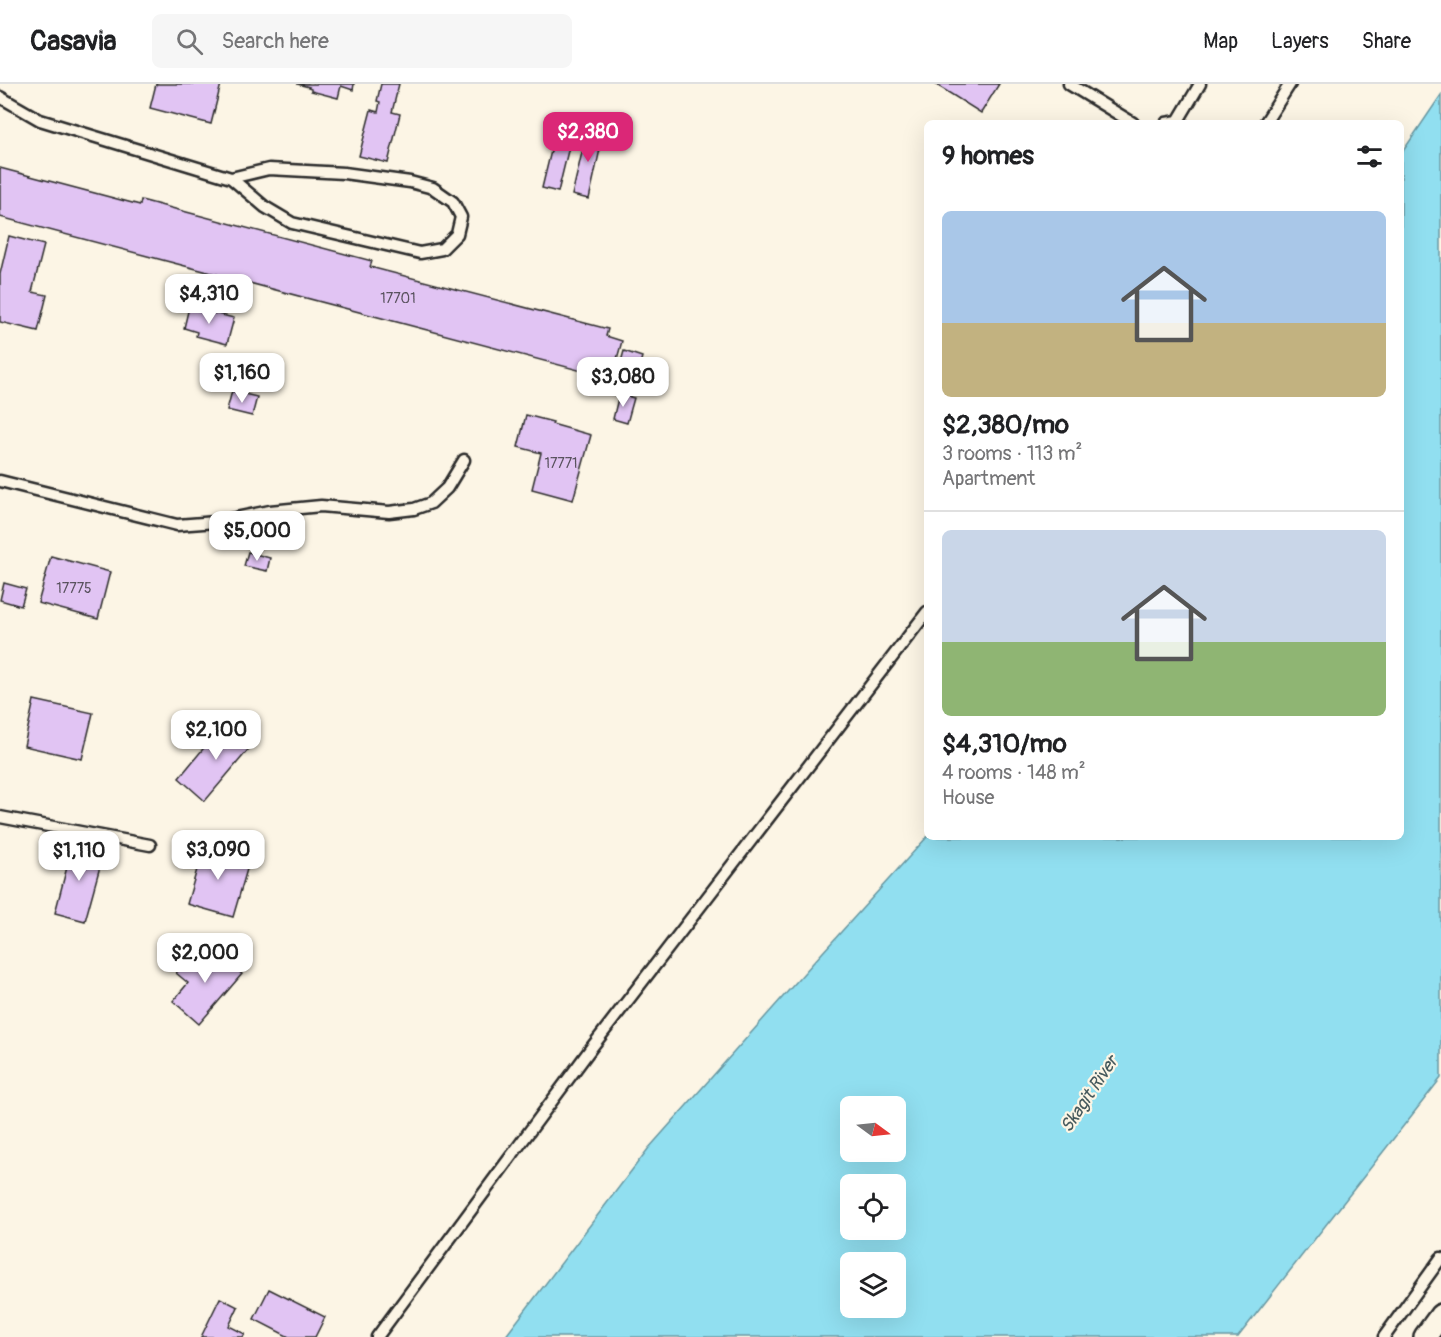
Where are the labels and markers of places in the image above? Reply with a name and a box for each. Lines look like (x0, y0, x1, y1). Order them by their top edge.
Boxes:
pin: $2,380 (539, 112, 637, 163)
pin: $4,310 (160, 274, 258, 325)
pin: $1,160 (193, 353, 291, 404)
pin: $3,080 (574, 357, 672, 408)
pin: $5,000 (208, 511, 306, 562)
pin: $2,100 (167, 710, 265, 761)
pin: $3,090 (169, 830, 267, 881)
pin: $1,110 (30, 831, 128, 882)
pin: $2,000 (156, 933, 254, 984)

